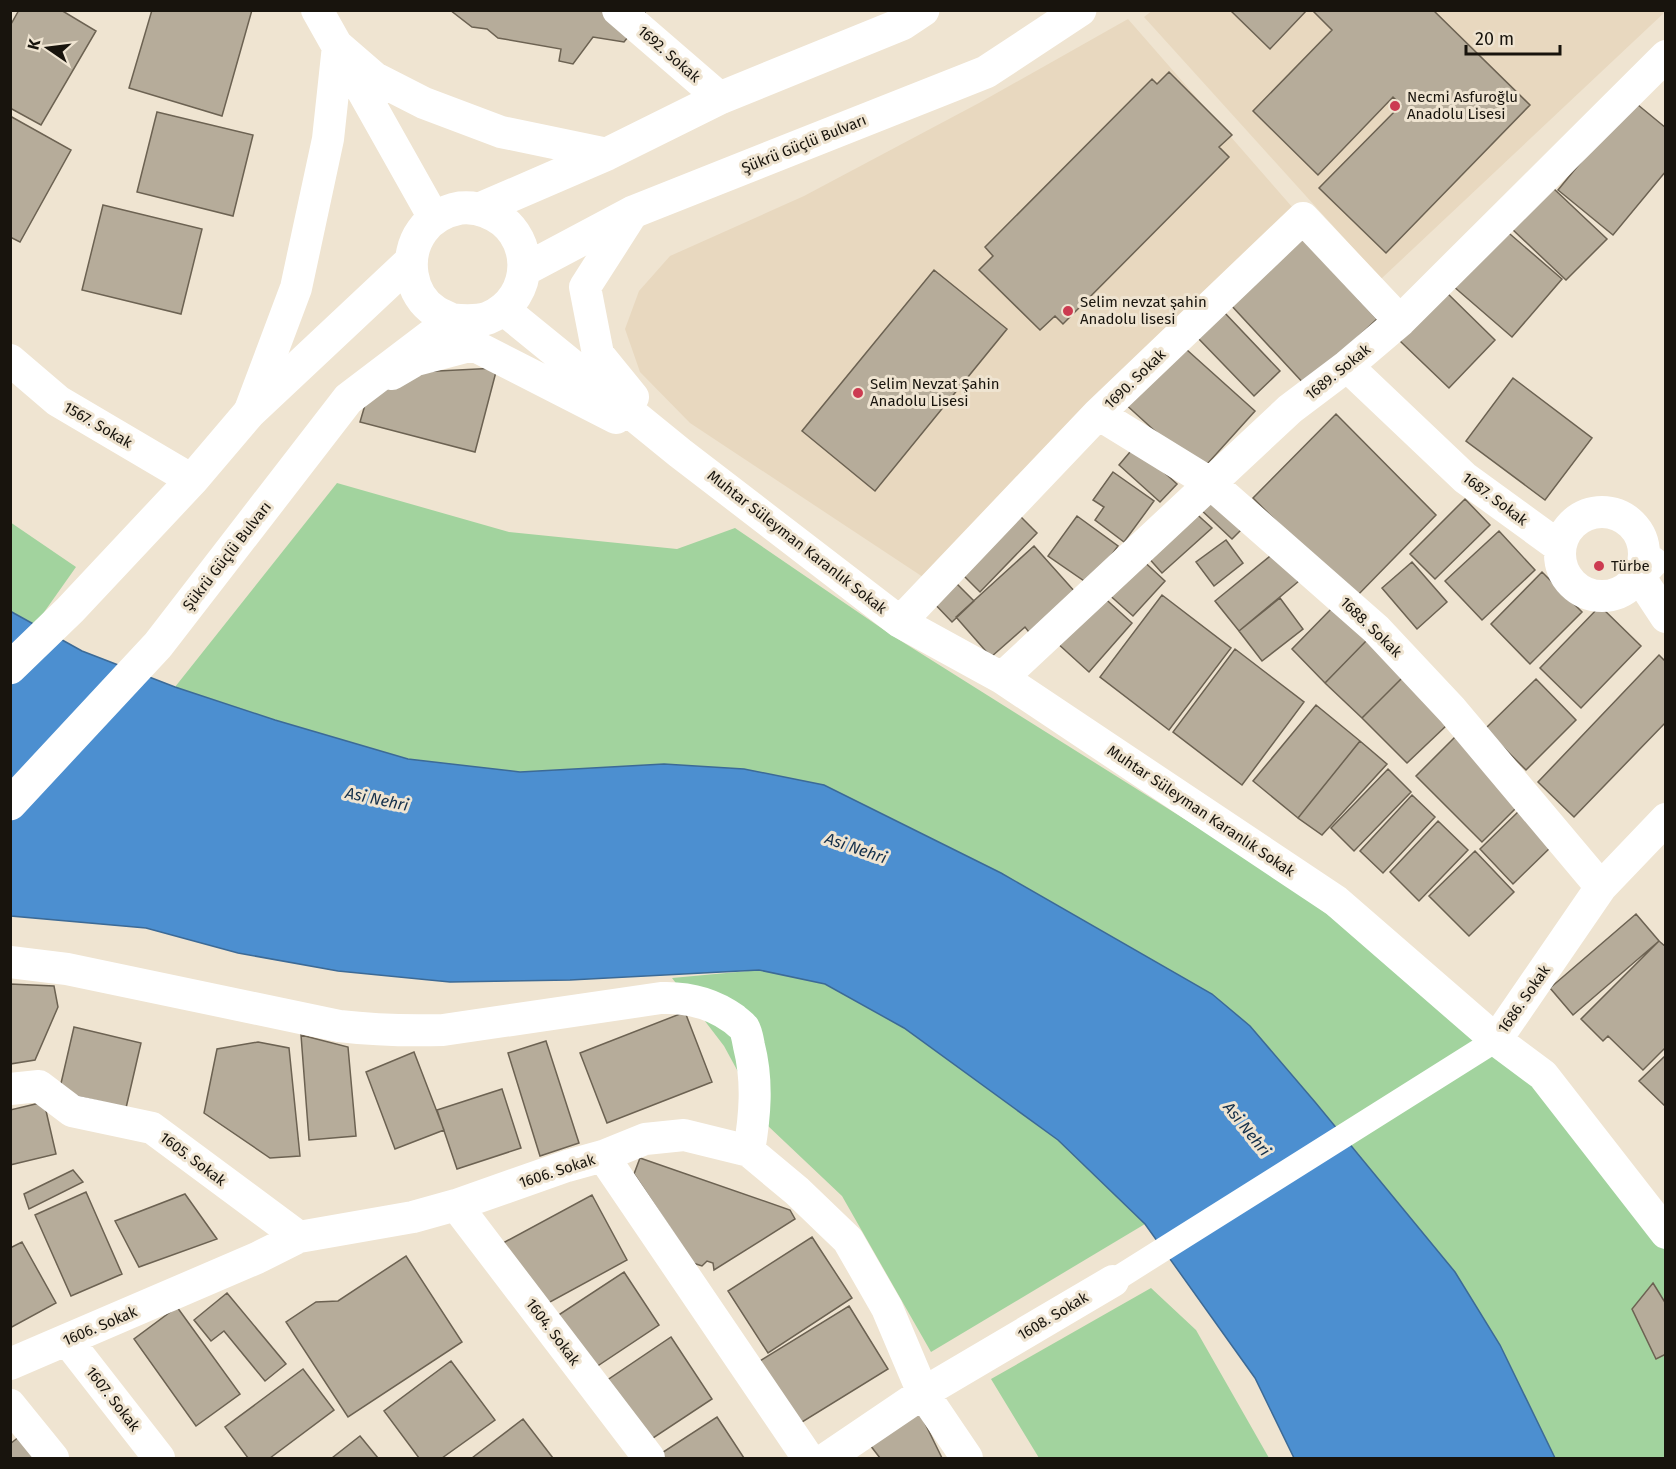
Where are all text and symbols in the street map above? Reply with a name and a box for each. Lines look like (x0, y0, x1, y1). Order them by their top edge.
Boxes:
north arrow (18, 18, 78, 78)
scale bar (1466, 18, 1560, 56)
street label: 1692. Sokak (634, 22, 704, 86)
text: 20 m (1475, 28, 1514, 50)
text: K (23, 36, 45, 52)
place label: Necmi Asfuroğlu Anadolu Lisesi (1407, 88, 1518, 123)
marker: Necmi Asfuroğlu Anadolu Lisesi (1388, 99, 1402, 113)
street label: Şükrü Güçlü Bulvarı (739, 111, 869, 177)
place label: Selim nevzat şahin Anadolu lisesi (1080, 293, 1207, 328)
marker: Selim nevzat şahin Anadolu lisesi (1061, 304, 1075, 318)
street label: 1689. Sokak (1302, 340, 1374, 404)
street label: 1690. Sokak (1101, 345, 1170, 413)
place label: Selim Nevzat Şahin Anadolu Lisesi (870, 375, 1000, 410)
marker: Selim Nevzat Şahin Anadolu Lisesi (851, 386, 865, 400)
street label: 1567. Sokak (61, 398, 136, 452)
street label: Muhtar Süleyman Karanlık Sokak (704, 466, 890, 618)
street label: 1687. Sokak (1459, 469, 1531, 530)
street label: Şükrü Güçlü Bulvarı (179, 498, 275, 614)
place label: Türbe (1611, 557, 1650, 575)
marker: Türbe (1592, 559, 1606, 573)
street label: 1688. Sokak (1336, 593, 1406, 661)
street label: Muhtar Süleyman Karanlık Sokak (1104, 741, 1299, 881)
water label: Asi Nehri (343, 783, 411, 815)
water label: Asi Nehri (822, 828, 890, 868)
street label: 1686. Sokak (1494, 961, 1554, 1036)
water label: Asi Nehri (1219, 1097, 1275, 1160)
street label: 1605. Sokak (156, 1128, 230, 1190)
street label: 1606. Sokak (517, 1150, 597, 1192)
street label: 1608. Sokak (1015, 1288, 1092, 1344)
street label: 1604. Sokak (522, 1295, 584, 1369)
street label: 1606. Sokak (60, 1302, 140, 1350)
street label: 1607. Sokak (82, 1363, 144, 1435)

